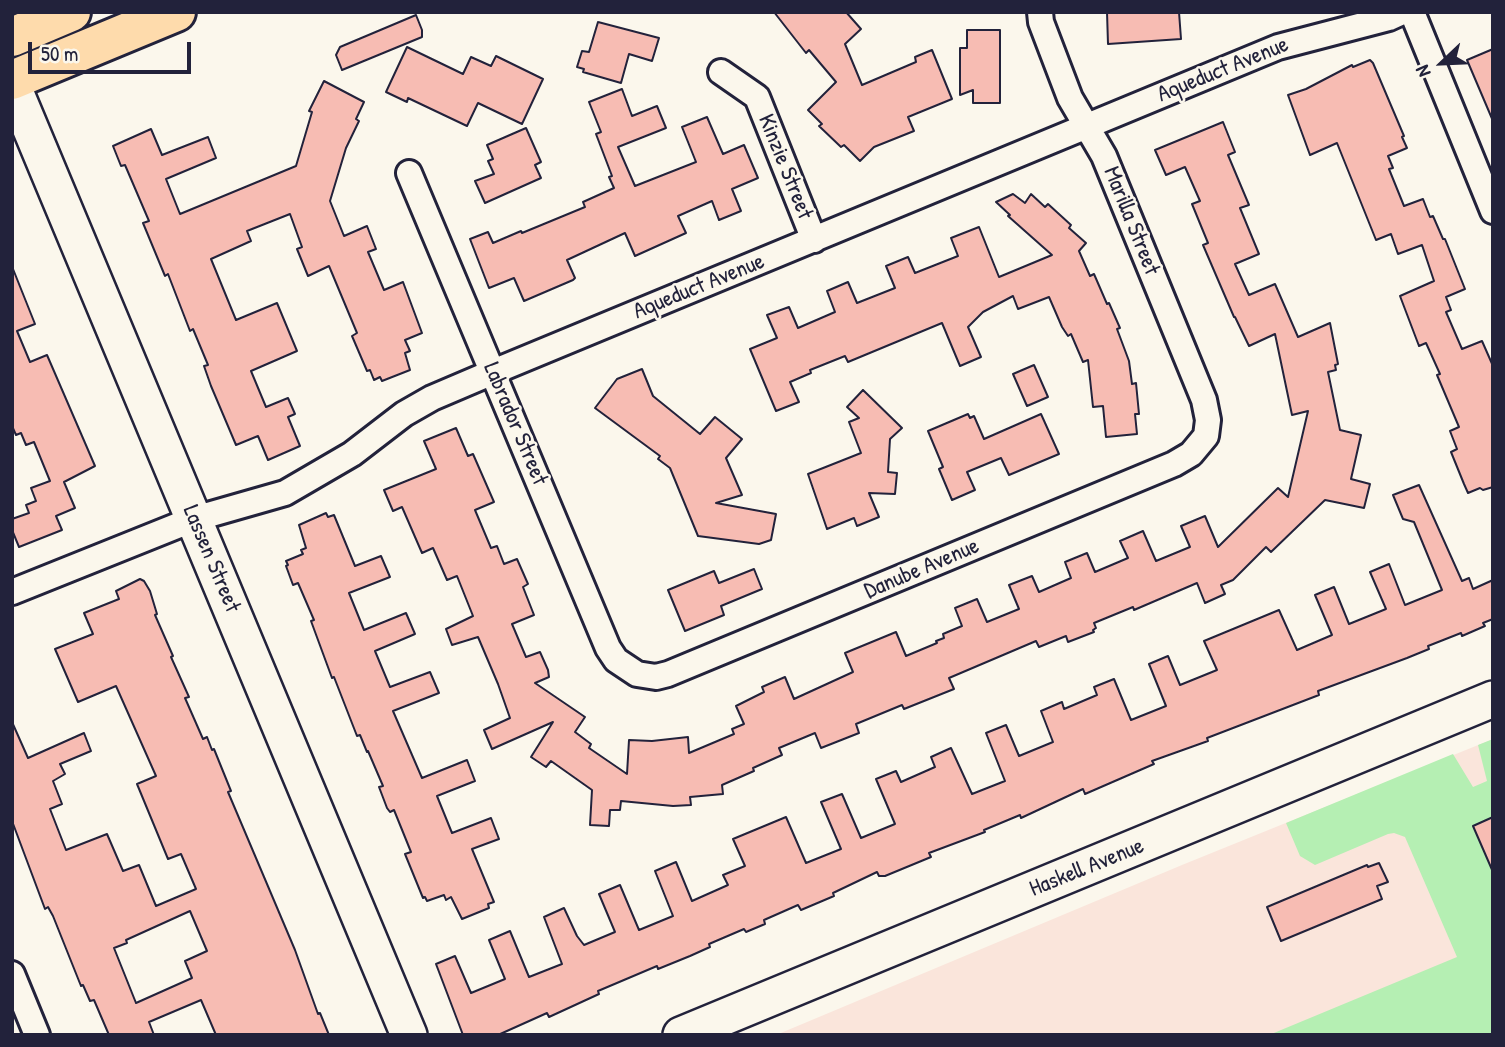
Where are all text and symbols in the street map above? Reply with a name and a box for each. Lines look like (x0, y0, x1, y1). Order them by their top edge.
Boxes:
scale bar (32, 28, 194, 72)
north arrow (1407, 28, 1477, 98)
street label: Aqueduct Avenue (1153, 31, 1293, 109)
text: 50 m (41, 39, 78, 68)
text: N (1409, 61, 1437, 81)
street label: Kinzie Street (751, 111, 819, 223)
street label: Marilla Street (1097, 163, 1165, 279)
street label: Aqueduct Avenue (629, 248, 769, 326)
street label: Labrador Street (477, 358, 553, 490)
street label: Lassen Street (176, 501, 246, 617)
street label: Danube Avenue (861, 533, 983, 605)
street label: Haskell Avenue (1026, 833, 1148, 903)

